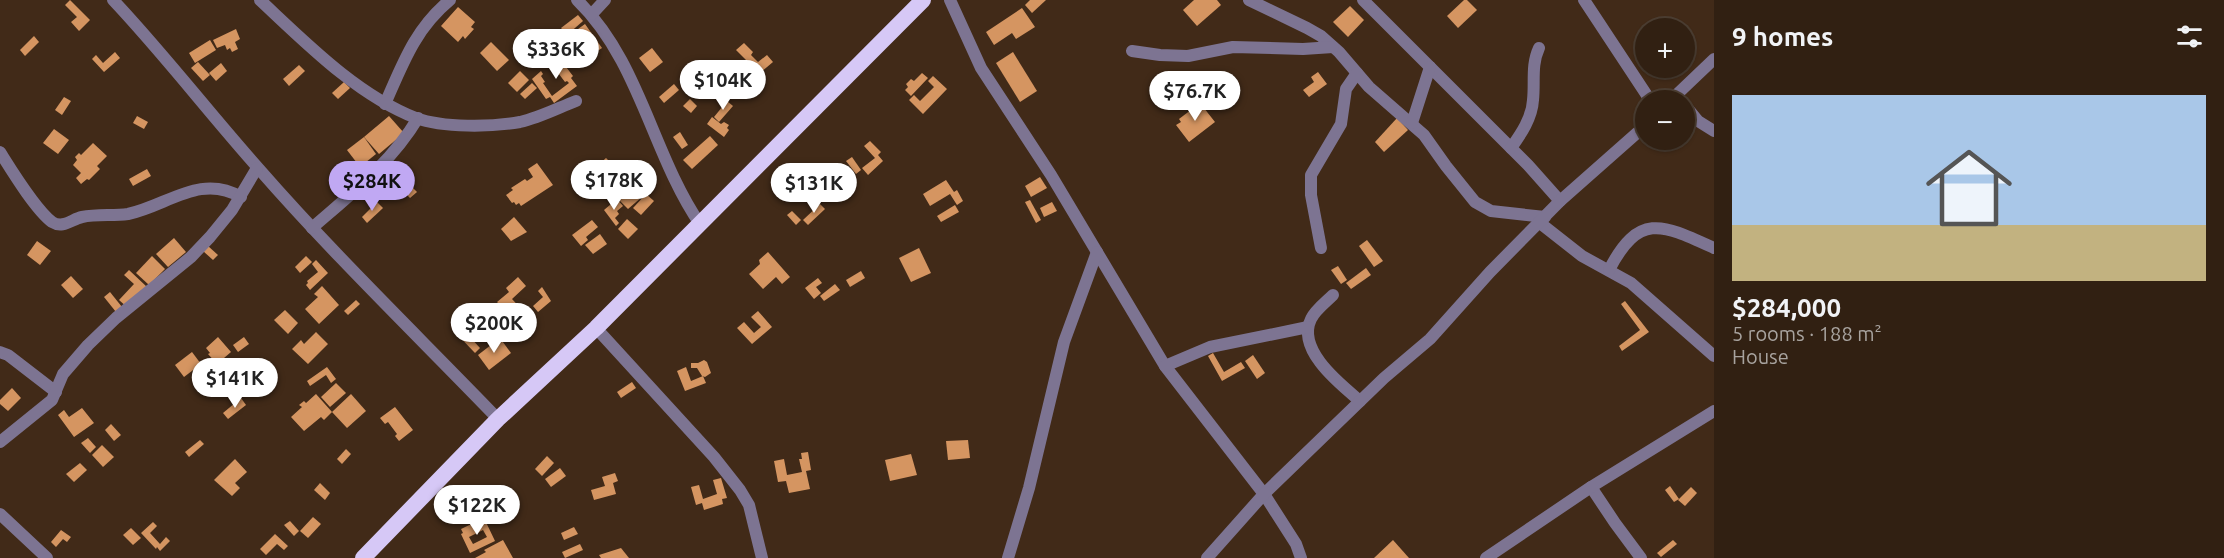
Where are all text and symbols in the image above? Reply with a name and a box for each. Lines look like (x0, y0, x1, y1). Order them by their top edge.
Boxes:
map controls (1635, 18, 1695, 150)
button: + (1635, 18, 1695, 78)
icon: filters (2173, 20, 2206, 53)
text: 9 homes (1732, 22, 1833, 51)
pin: $336K (514, 29, 598, 80)
text: $336K (527, 37, 585, 60)
pin: $104K (681, 60, 765, 111)
text: $104K (694, 68, 752, 91)
pin: $76.7K (1146, 71, 1244, 122)
text: $76.7K (1163, 79, 1227, 102)
button: − (1635, 90, 1695, 150)
icon: home (1915, 134, 2023, 242)
pin: $178K (572, 160, 656, 211)
pin: $284K (330, 161, 414, 212)
pin: $131K (772, 163, 856, 214)
text: $178K (585, 168, 643, 191)
text: $284K (343, 169, 401, 192)
text: $131K (785, 171, 843, 194)
text: $284,000 (1732, 293, 1841, 322)
pin: $200K (452, 303, 536, 354)
text: $200K (465, 311, 523, 334)
text: 5 rooms · 188 m² (1732, 322, 1882, 345)
text: House (1732, 345, 1789, 368)
pin: $141K (193, 358, 277, 409)
text: $141K (206, 366, 264, 389)
pin: $122K (435, 485, 519, 536)
text: $122K (448, 493, 506, 516)

